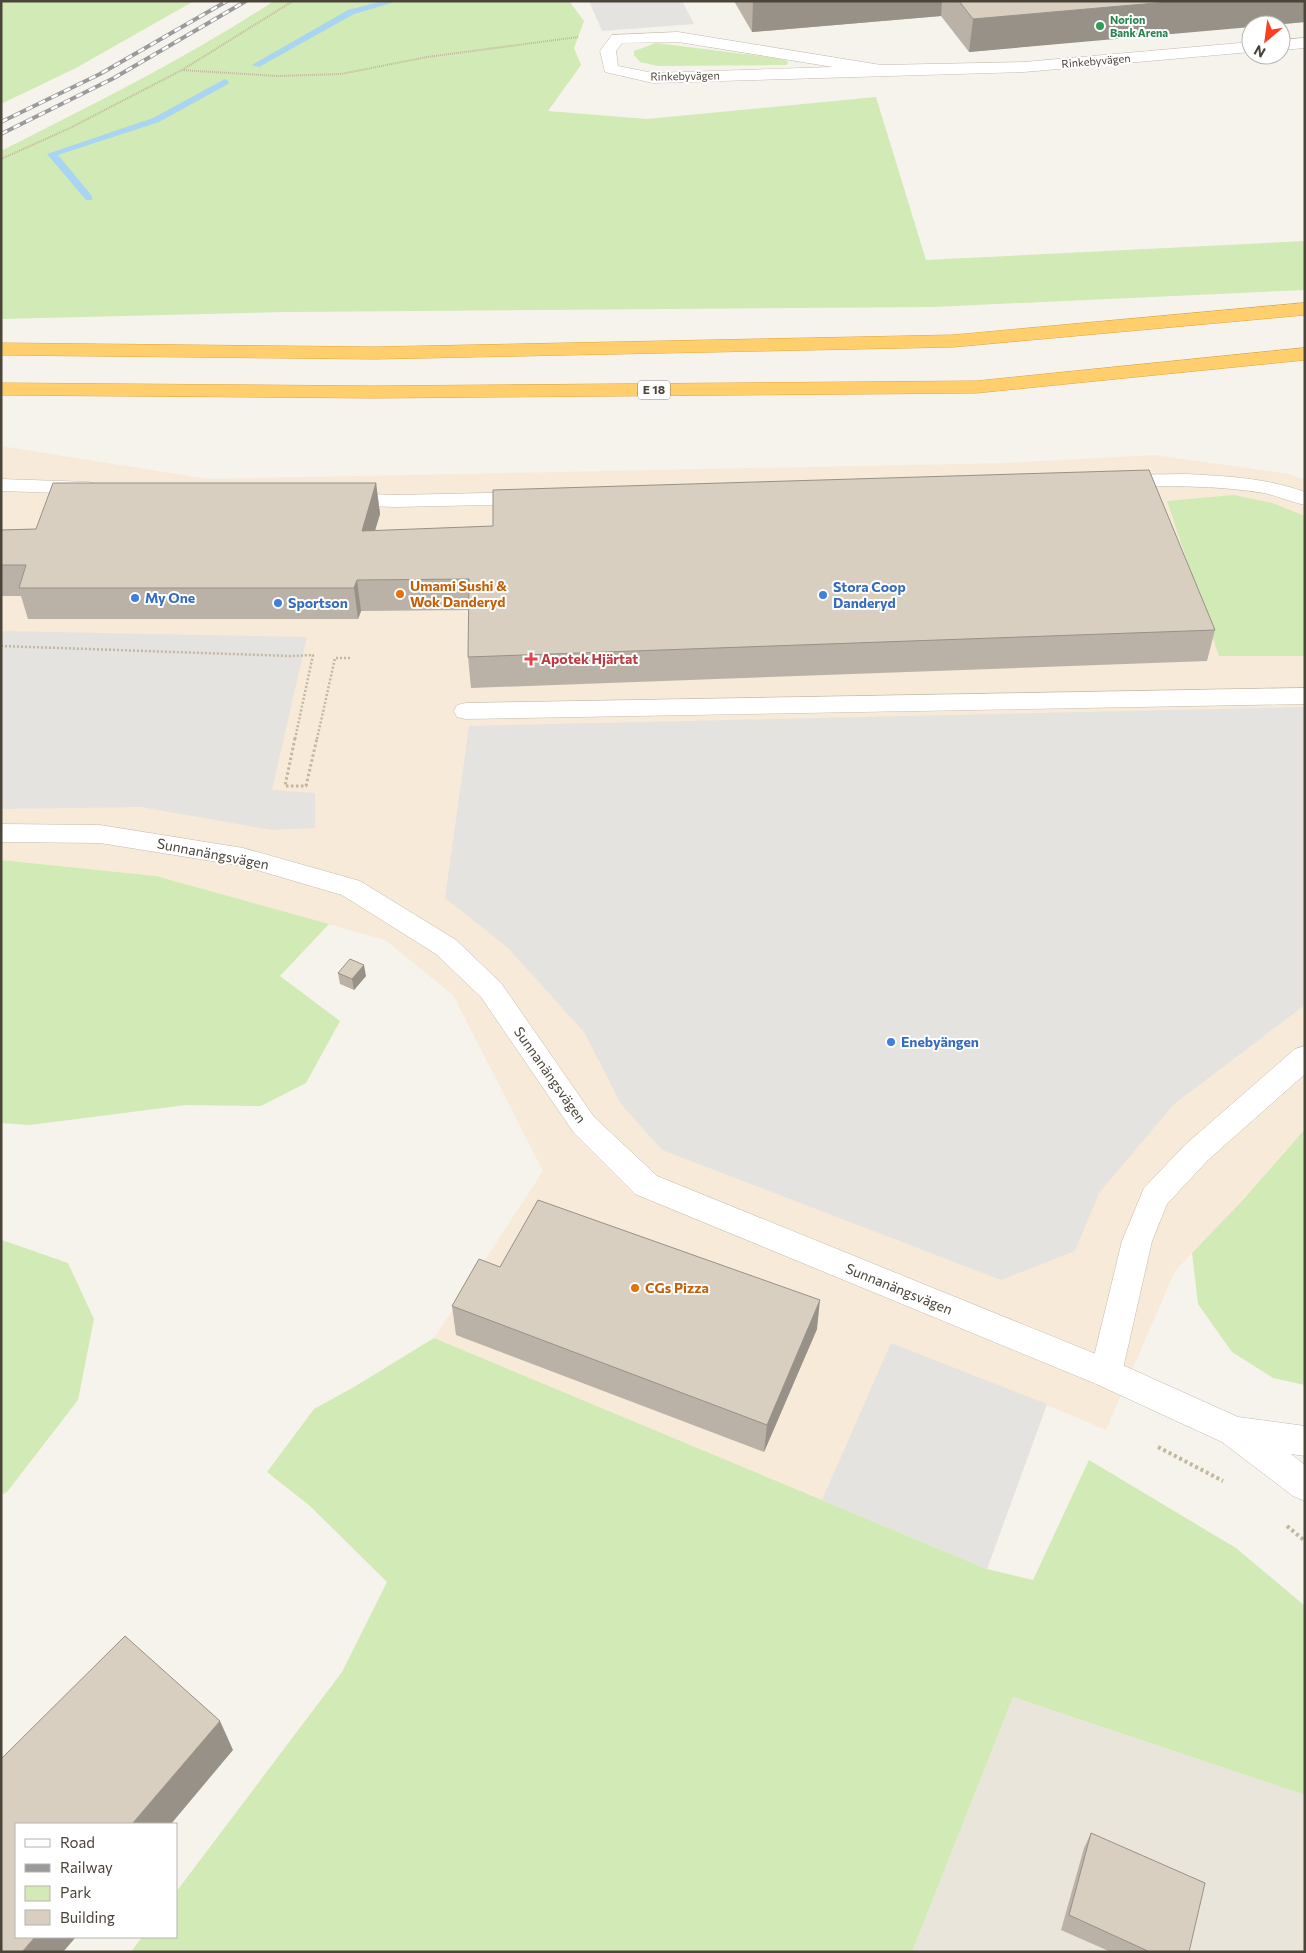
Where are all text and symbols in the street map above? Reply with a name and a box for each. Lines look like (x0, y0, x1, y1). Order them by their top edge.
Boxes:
place label: Norion Bank Arena (1110, 13, 1168, 39)
north arrow (1241, 15, 1291, 65)
marker: Norion Bank Arena (1094, 20, 1106, 32)
text: N (1251, 42, 1268, 62)
street label: Rinkebyvägen (1061, 51, 1131, 70)
street label: Rinkebyvägen (650, 68, 720, 83)
road number: E 18 (638, 380, 670, 400)
place label: Umami Sushi & Wok Danderyd (410, 577, 507, 610)
place label: Stora Coop Danderyd (833, 578, 906, 611)
marker: Umami Sushi & Wok Danderyd (394, 588, 406, 600)
place label: My One (145, 589, 195, 606)
marker: Stora Coop Danderyd (817, 589, 829, 601)
marker: My One (129, 592, 141, 604)
place label: Sportson (288, 594, 348, 611)
marker: Sportson (272, 597, 284, 609)
place label: Apotek Hjärtat (541, 650, 638, 667)
marker: Apotek Hjärtat (525, 653, 537, 665)
street label: Sunnanängsvägen (156, 834, 271, 873)
street label: Sunnanängsvägen (511, 1023, 590, 1126)
place label: Enebyängen (901, 1033, 979, 1050)
marker: Enebyängen (885, 1036, 897, 1048)
street label: Sunnanängsvägen (843, 1259, 955, 1318)
place label: CGs Pizza (645, 1279, 709, 1296)
marker: CGs Pizza (629, 1282, 641, 1294)
legend (15, 1823, 178, 1938)
text: Road (60, 1833, 95, 1851)
text: Railway (60, 1858, 113, 1876)
text: Park (60, 1883, 91, 1901)
text: Building (60, 1908, 115, 1926)

